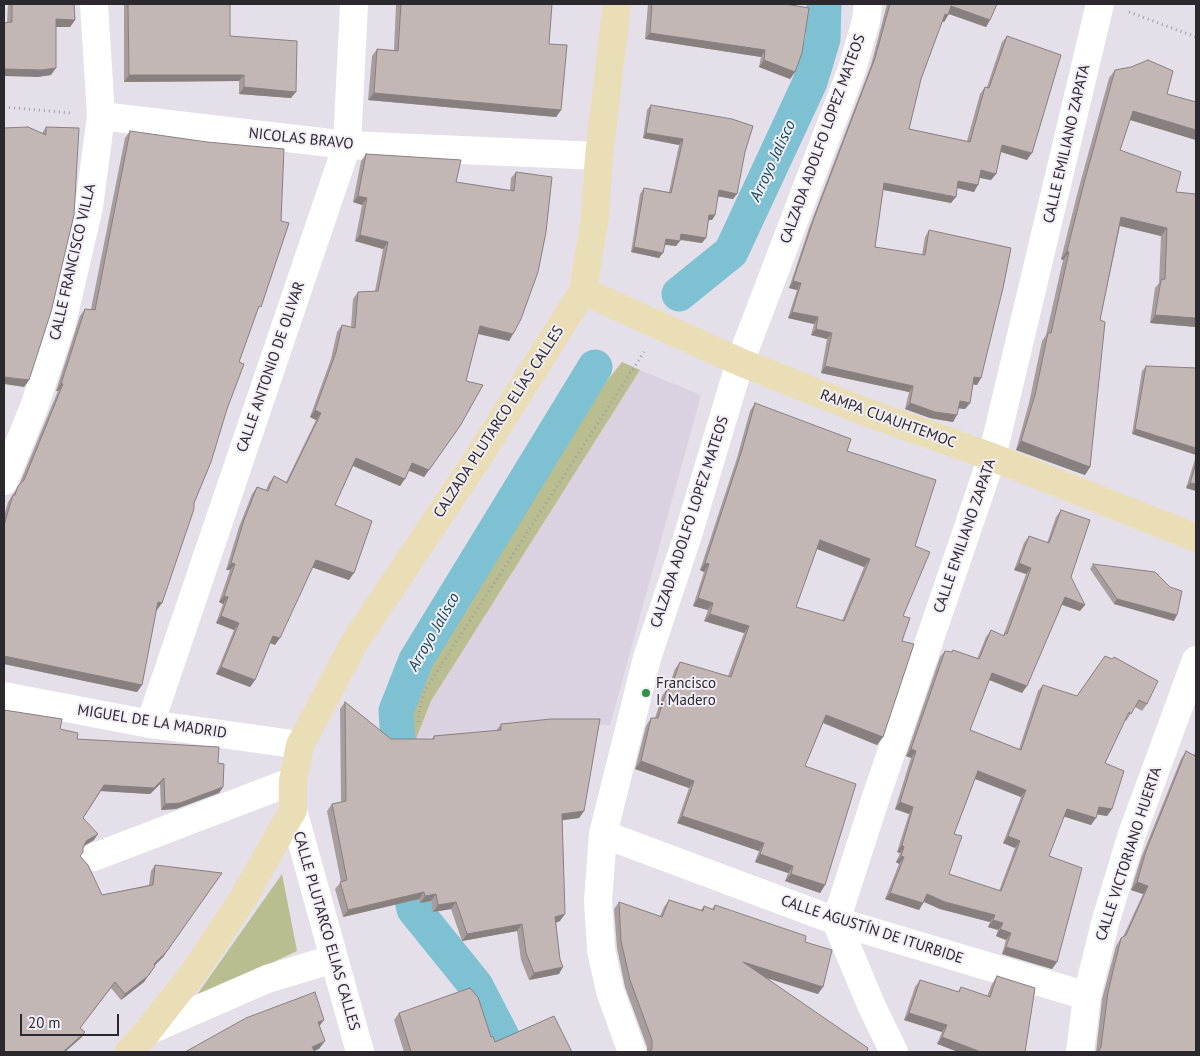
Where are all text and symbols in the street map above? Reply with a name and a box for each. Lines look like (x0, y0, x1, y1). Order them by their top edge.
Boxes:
street label: CALZADA ADOLFO LOPEZ MATEOS (777, 32, 869, 246)
street label: CALLE EMILIANO ZAPATA (1040, 63, 1094, 225)
water label: Arroyo Jalisco (746, 117, 800, 205)
street label: NICOLAS BRAVO (248, 125, 354, 153)
street label: CALLE FRANCISCO VILLA (46, 182, 100, 342)
street label: CALLE ANTONIO DE OLIVAR (233, 279, 309, 455)
street label: CALZADA PLUTARCO ELÍAS CALLES (430, 323, 568, 521)
street label: RAMPA CUAUHTEMOC (818, 386, 958, 452)
street label: CALZADA ADOLFO LOPEZ MATEOS (647, 414, 733, 630)
street label: CALLE EMILIANO ZAPATA (930, 456, 1000, 616)
water label: Arroyo Jalisco (404, 589, 464, 675)
place label: Francisco I. Madero (656, 675, 716, 710)
marker: Francisco I. Madero (640, 687, 652, 699)
street label: MIGUEL DE LA MADRID (76, 701, 228, 743)
street label: CALLE VICTORIANO HUERTA (1092, 765, 1166, 943)
street label: CALLE PLUTARCO ELIAS CALLES (289, 829, 363, 1033)
street label: CALLE AGUSTÍN DE ITURBIDE (778, 892, 966, 968)
scale bar (22, 1004, 121, 1036)
text: 20 m (28, 1013, 61, 1032)

